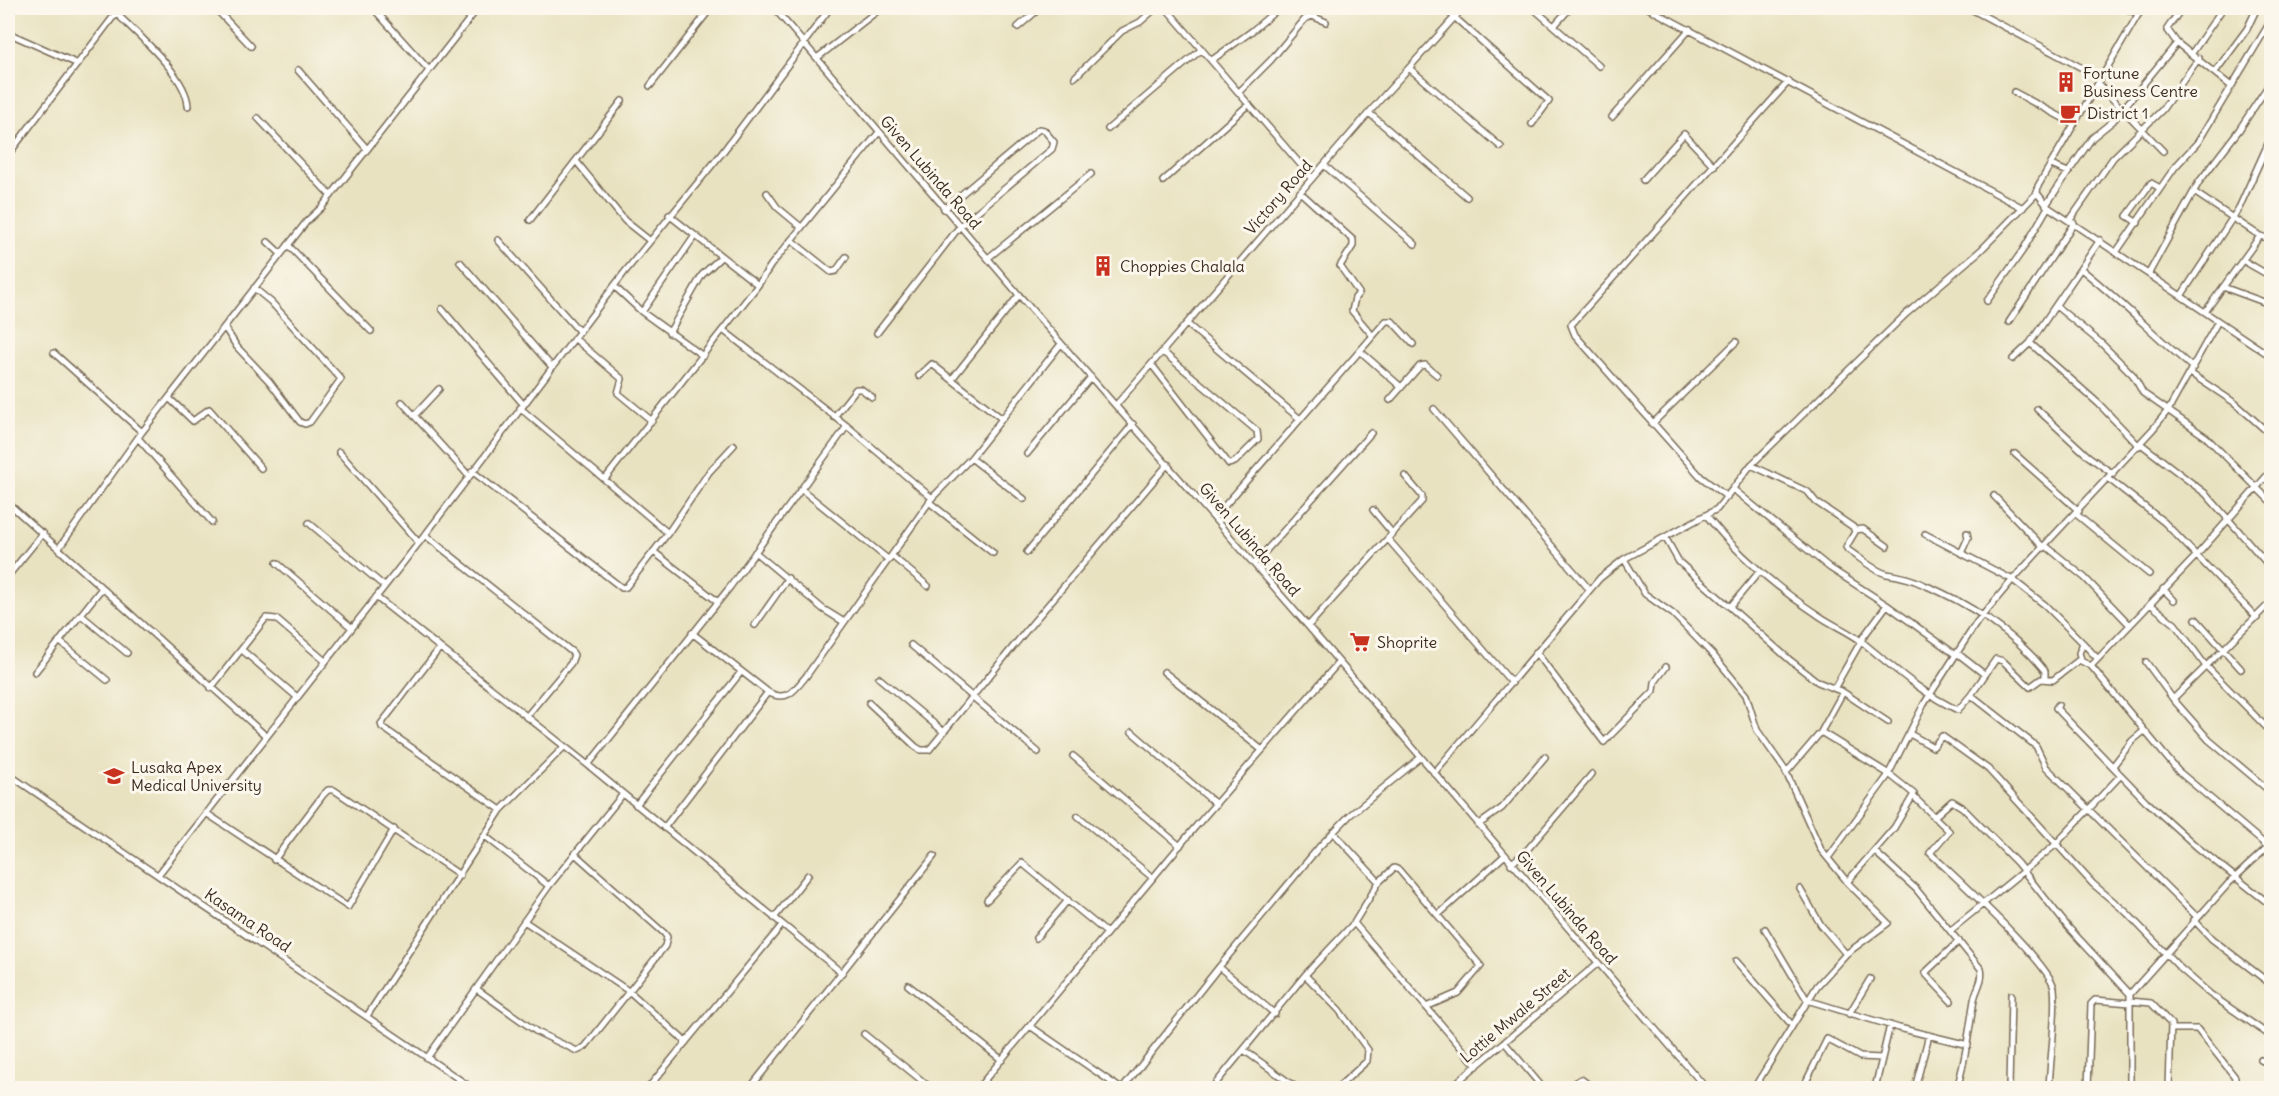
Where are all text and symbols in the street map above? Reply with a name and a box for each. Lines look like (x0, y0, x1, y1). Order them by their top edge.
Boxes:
place label: Fortune Business Centre (2083, 63, 2198, 101)
building icon: Fortune Business Centre (2054, 70, 2078, 94)
cafe icon: District 1 (2058, 101, 2082, 125)
place label: District 1 (2087, 103, 2148, 123)
street label: Given Lubinda Road (876, 111, 986, 233)
street label: Victory Road (1240, 155, 1316, 239)
building icon: Choppies Chalala (1091, 254, 1115, 278)
place label: Choppies Chalala (1120, 256, 1245, 276)
street label: Given Lubinda Road (1195, 478, 1305, 600)
supermarket icon: Shoprite (1348, 630, 1372, 654)
place label: Shoprite (1377, 632, 1437, 652)
place label: Lusaka Apex Medical University (131, 757, 262, 795)
school or university icon: Lusaka Apex Medical University (102, 764, 126, 788)
street label: Given Lubinda Road (1512, 846, 1622, 968)
street label: Kasama Road (201, 884, 295, 956)
street label: Lottie Mwale Street (1456, 963, 1575, 1067)

